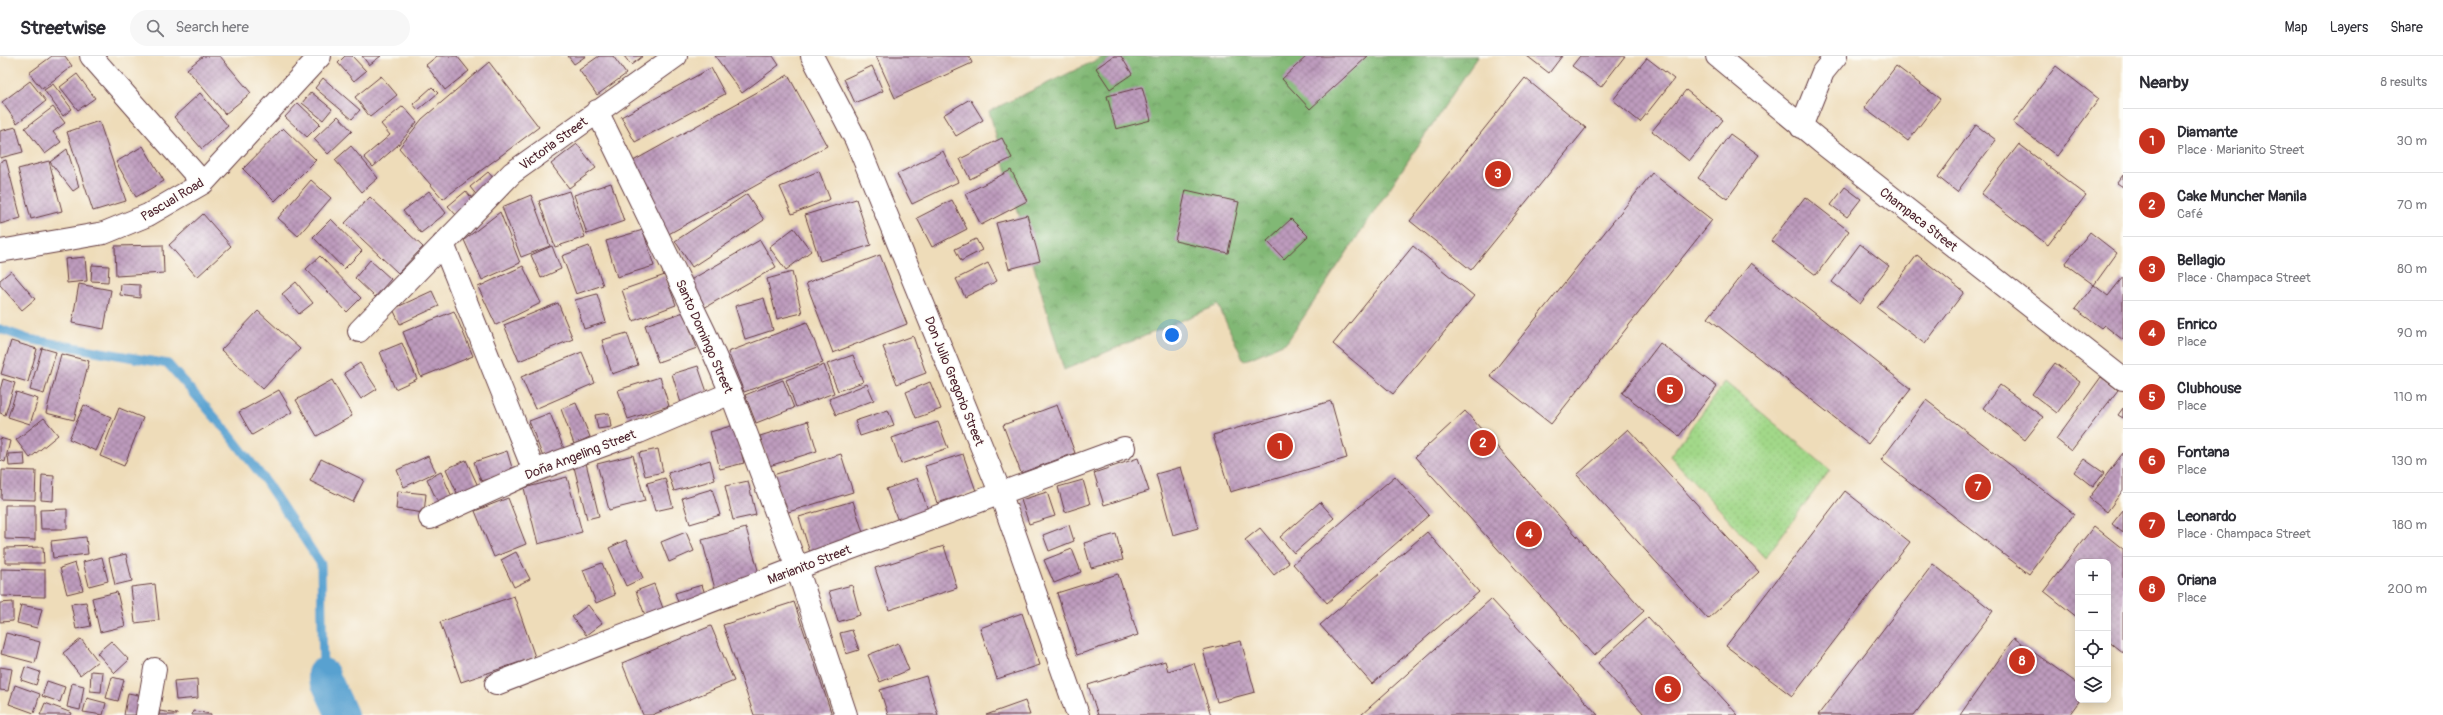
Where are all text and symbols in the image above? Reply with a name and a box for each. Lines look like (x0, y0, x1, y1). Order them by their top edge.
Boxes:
search box (130, 10, 410, 46)
text: Streetwise (20, 16, 106, 40)
icon: search (144, 17, 166, 39)
text: Search here (176, 18, 249, 37)
text: Map (2285, 19, 2308, 36)
text: Layers (2330, 19, 2368, 36)
text: Share (2390, 19, 2423, 36)
text: Nearby (2139, 72, 2188, 93)
text: 8 results (2381, 74, 2427, 90)
street label: Victoria Street (517, 113, 591, 174)
text: Diamante (2177, 123, 2238, 142)
text: 1 (2149, 133, 2155, 149)
text: 30 m (2397, 133, 2427, 149)
text: Place · Marianito Street (2177, 142, 2304, 158)
pin: 3 (1485, 159, 1511, 189)
street label: Pascual Road (138, 175, 207, 225)
street label: Champaca Street (1876, 184, 1961, 256)
text: Cake Muncher Manila (2177, 187, 2307, 206)
text: 2 (2148, 197, 2156, 213)
text: 70 m (2397, 197, 2427, 213)
text: Café (2177, 206, 2203, 222)
text: Bellagio (2177, 251, 2225, 270)
text: 3 (2148, 261, 2156, 277)
text: 80 m (2397, 261, 2427, 277)
text: Place · Champaca Street (2177, 270, 2311, 286)
street label: Santo Domingo Street (672, 277, 737, 397)
street label: Don Julio Gregorio Street (921, 314, 988, 449)
text: Enrico (2177, 315, 2217, 334)
your location (1162, 325, 1182, 345)
text: 4 (2148, 325, 2156, 341)
text: 90 m (2397, 325, 2427, 341)
text: Place (2177, 334, 2206, 350)
pin: 5 (1657, 375, 1683, 405)
text: Clubhouse (2177, 379, 2241, 398)
text: 5 (2148, 389, 2156, 405)
text: 110 m (2394, 389, 2427, 405)
text: Place (2177, 398, 2206, 414)
street label: Doña Angeling Street (523, 426, 639, 483)
pin: 2 (1470, 428, 1496, 458)
pin: 1 (1267, 431, 1293, 461)
text: Fontana (2177, 443, 2230, 462)
text: 6 (2148, 453, 2156, 469)
text: 130 m (2391, 453, 2427, 469)
text: Place (2177, 462, 2206, 478)
pin: 7 (1965, 472, 1991, 502)
text: Leonardo (2177, 507, 2236, 526)
text: 7 (2149, 517, 2155, 533)
text: 180 m (2392, 517, 2427, 533)
pin: 4 (1516, 519, 1542, 549)
text: Place · Champaca Street (2177, 526, 2311, 542)
street label: Marianito Street (765, 541, 854, 588)
map controls (2075, 559, 2111, 703)
button: + (2075, 559, 2111, 595)
text: Oriana (2177, 571, 2217, 590)
text: 8 (2149, 581, 2155, 597)
text: 200 m (2388, 581, 2427, 597)
text: Place (2177, 590, 2206, 606)
button: − (2075, 595, 2111, 631)
button: locate (2075, 631, 2111, 667)
pin: 8 (2009, 646, 2035, 676)
button: layers (2075, 667, 2111, 703)
pin: 6 (1655, 674, 1681, 704)

